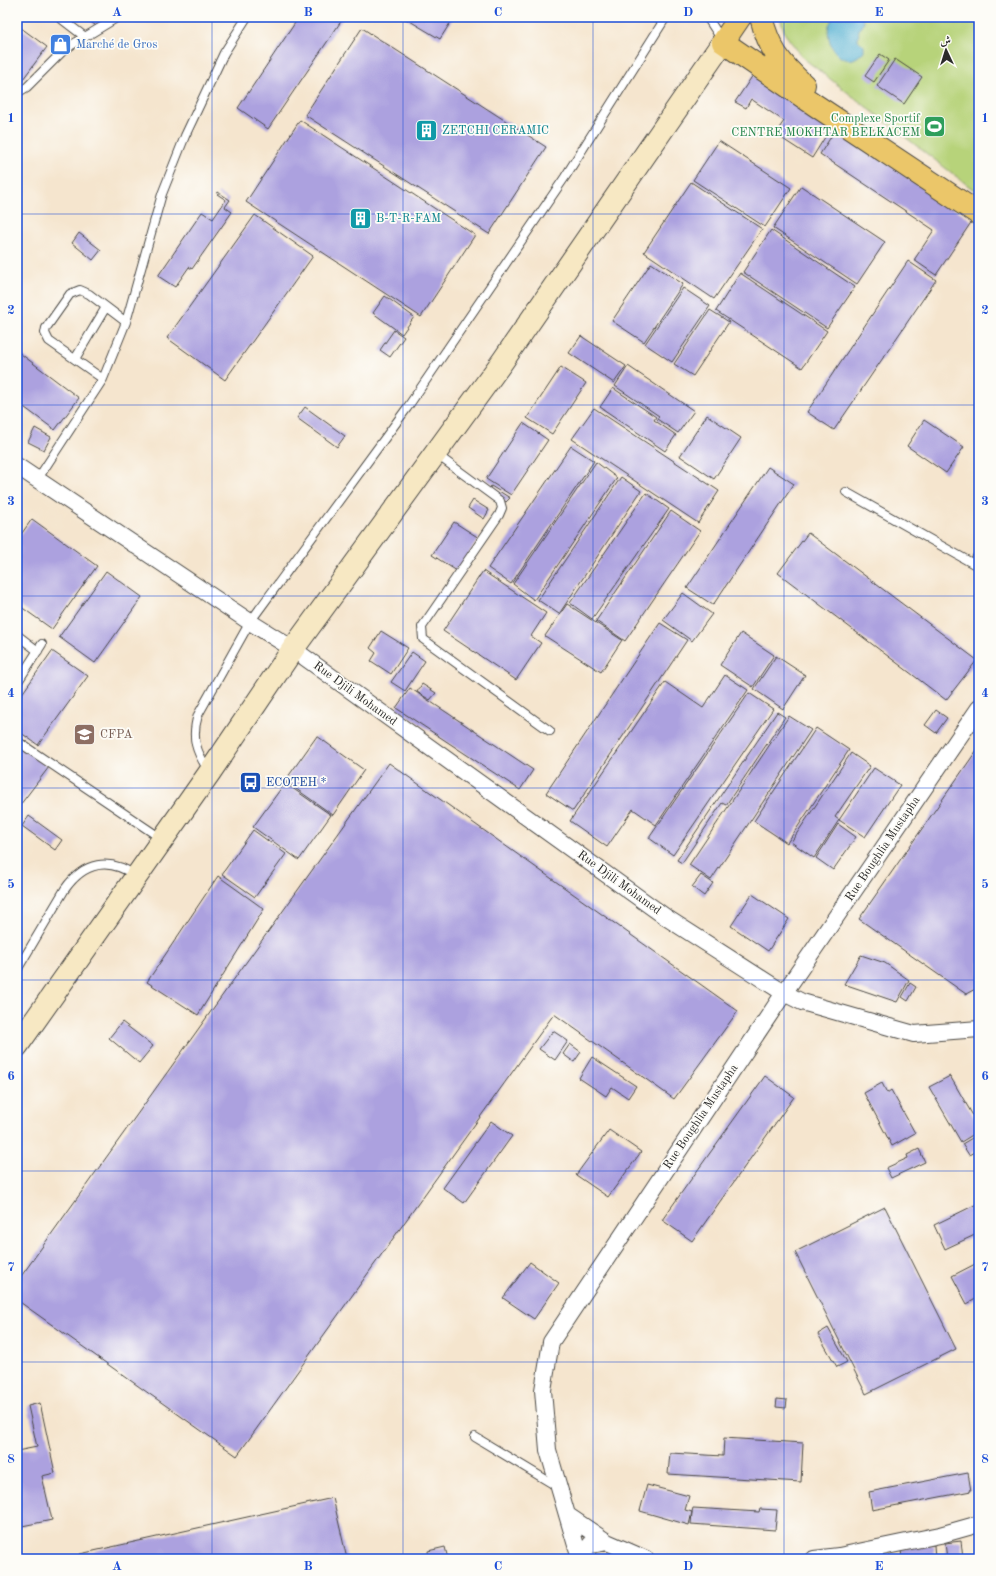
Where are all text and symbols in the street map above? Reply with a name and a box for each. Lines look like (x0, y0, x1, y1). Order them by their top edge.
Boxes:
text: A (112, 6, 122, 19)
text: B (303, 6, 313, 19)
text: C (494, 6, 502, 19)
text: D (683, 6, 693, 19)
text: E (875, 6, 884, 19)
north arrow (926, 30, 966, 70)
shop icon: Marché de Gros (48, 32, 74, 58)
text: ش (940, 36, 951, 47)
place label: Marché de Gros (76, 39, 157, 51)
text: 1 (7, 112, 15, 125)
text: 1 (981, 112, 989, 125)
place label: Complexe Sportif CENTRE MOKHTAR BELKACEM (731, 113, 921, 139)
sports icon: Complexe Sportif CENTRE MOKHTAR BELKACEM (922, 113, 948, 139)
building icon: ZETCHI CERAMIC (413, 118, 439, 144)
place label: ZETCHI CERAMIC (442, 125, 549, 137)
building icon: B-T-R-FAM (347, 206, 373, 232)
place label: B-T-R-FAM (376, 213, 441, 225)
text: 2 (7, 304, 15, 317)
text: 2 (981, 304, 989, 317)
text: 3 (7, 495, 15, 508)
text: 3 (981, 495, 989, 508)
street label: Rue Djili Mohamed (311, 660, 399, 728)
text: 4 (7, 687, 15, 700)
text: 4 (981, 687, 989, 700)
school or university icon: CFPA (72, 722, 98, 748)
place label: CFPA (100, 729, 133, 741)
bus stop icon: ECOTEH * (238, 770, 264, 796)
place label: ECOTEH * (266, 777, 326, 789)
street label: Rue Boughlia Mustapha (843, 794, 923, 904)
street label: Rue Djili Mohamed (575, 849, 663, 917)
text: 5 (7, 878, 15, 891)
text: 5 (981, 878, 989, 891)
street label: Rue Boughlia Mustapha (661, 1062, 741, 1172)
text: 6 (7, 1070, 15, 1083)
text: 6 (981, 1070, 989, 1083)
text: 7 (7, 1261, 15, 1274)
text: 7 (981, 1261, 989, 1274)
text: 8 (7, 1453, 15, 1466)
text: 8 (981, 1453, 989, 1466)
text: A (112, 1560, 122, 1573)
text: B (303, 1560, 313, 1573)
text: C (494, 1560, 502, 1573)
text: D (683, 1560, 693, 1573)
text: E (875, 1560, 884, 1573)

